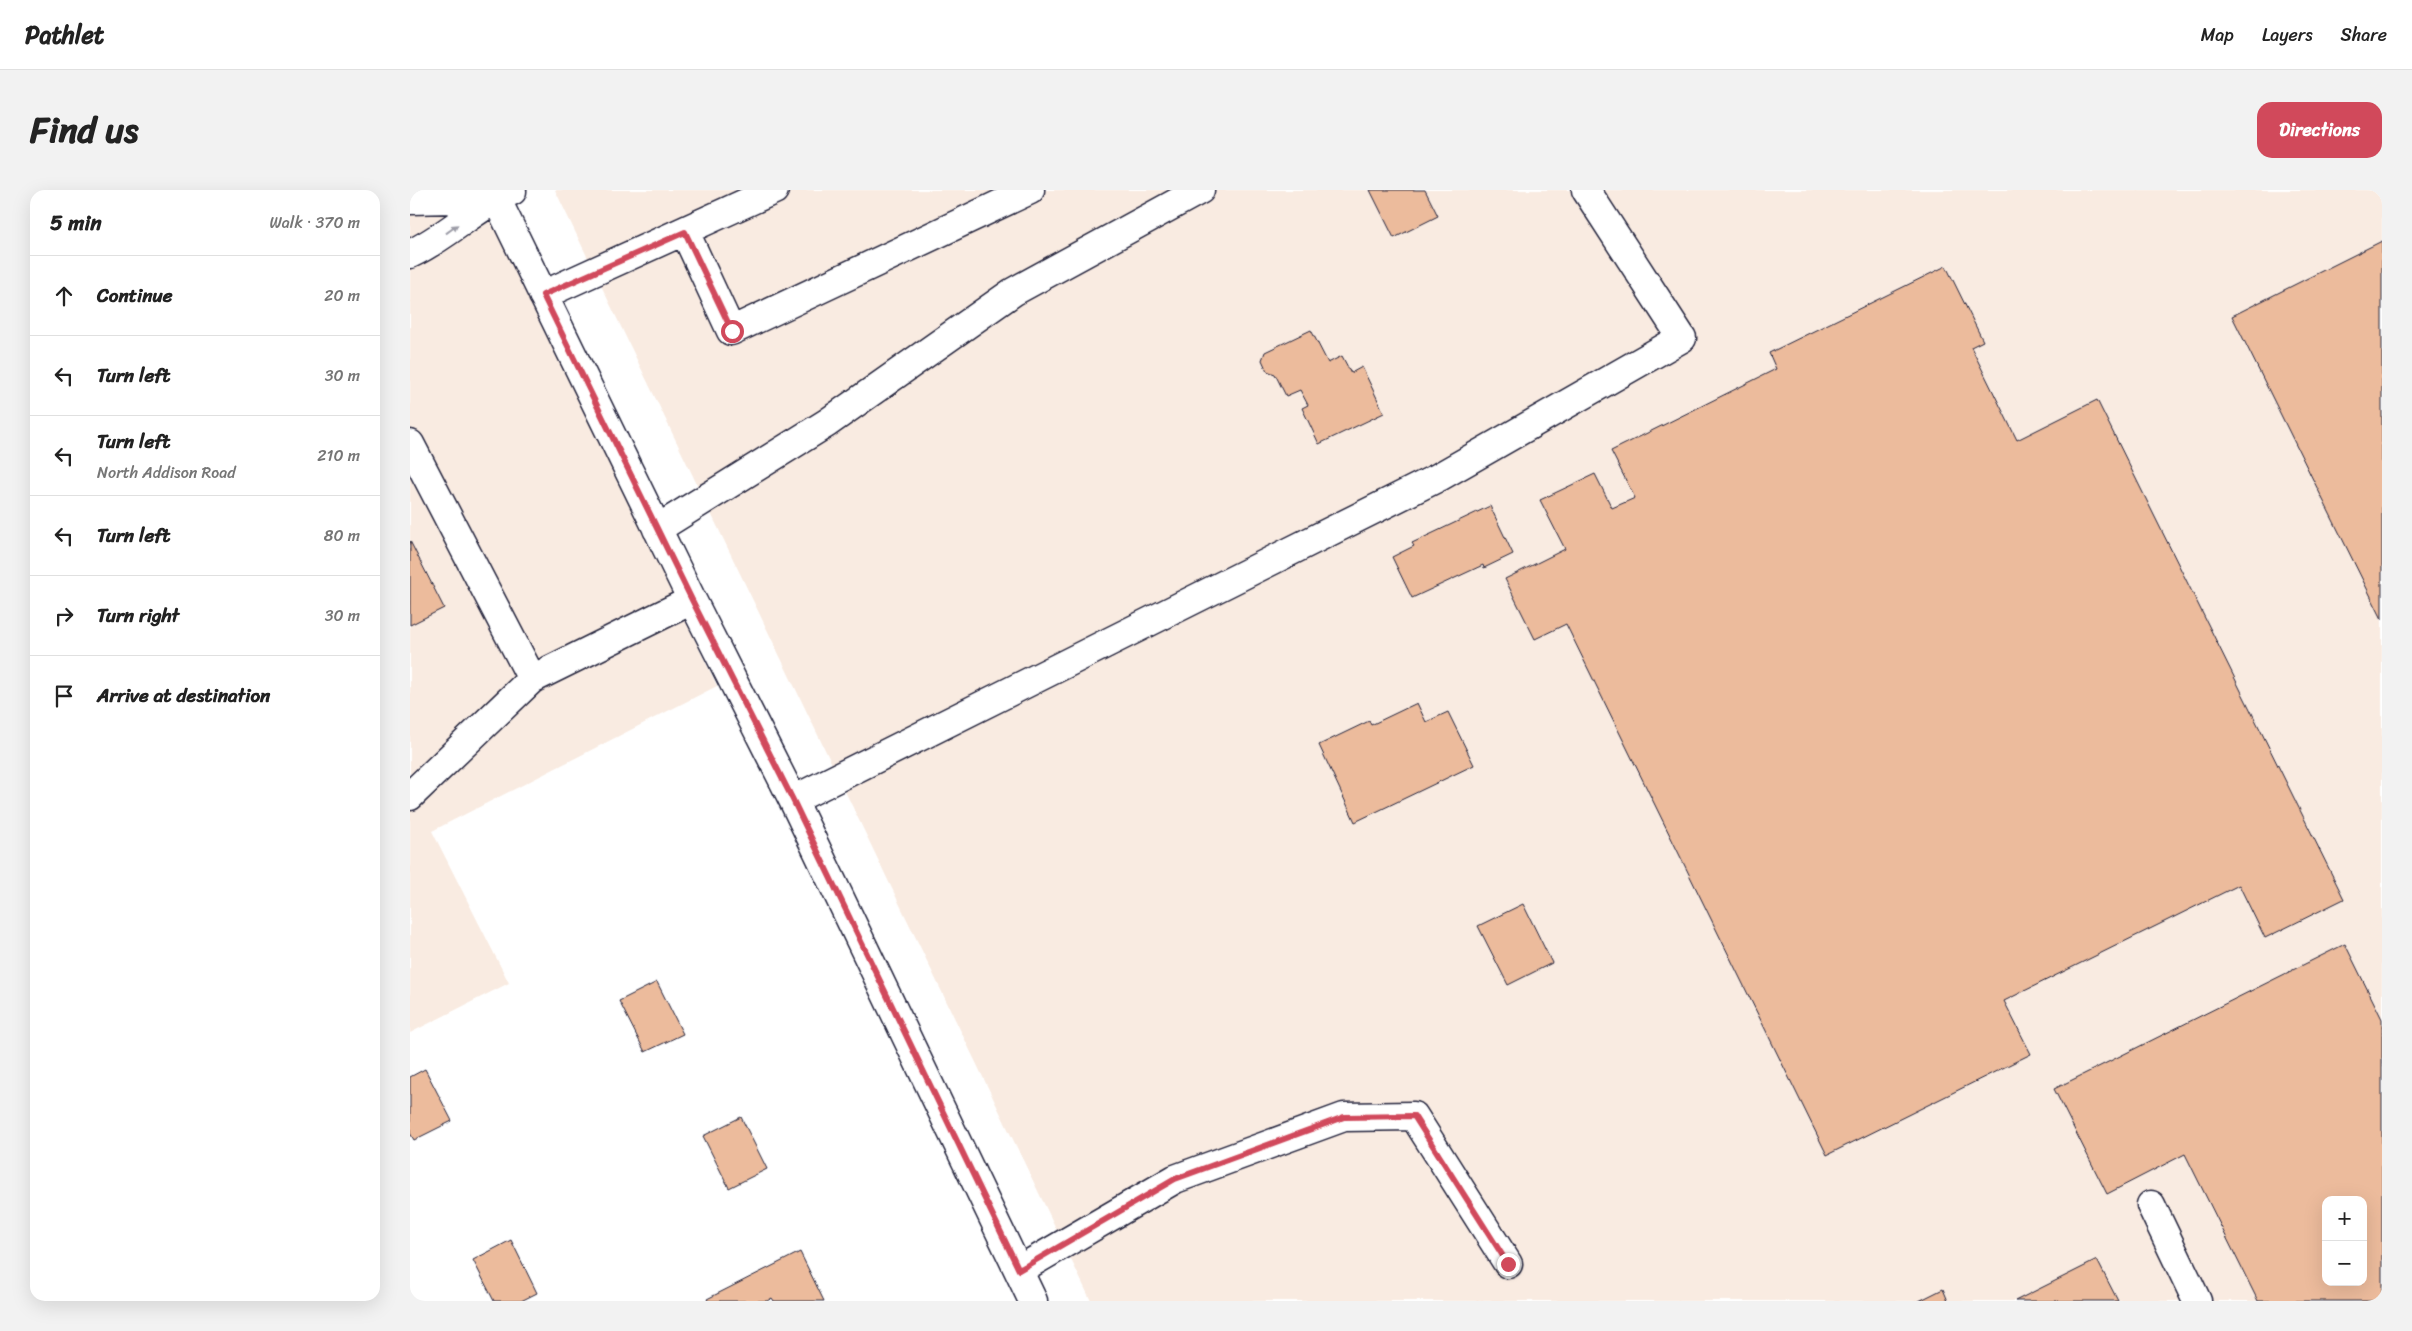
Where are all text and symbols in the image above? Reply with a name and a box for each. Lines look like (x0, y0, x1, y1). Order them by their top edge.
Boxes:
text: Pathlet (25, 14, 104, 56)
text: Map (2201, 19, 2234, 51)
text: Layers (2262, 19, 2313, 51)
text: Share (2341, 19, 2387, 51)
text: Find us (30, 99, 138, 161)
button: Directions (2257, 102, 2382, 158)
text: 5 min (50, 204, 102, 242)
text: Walk · 370 m (269, 208, 360, 237)
one-way arrow (445, 224, 459, 234)
text: Continue (97, 279, 173, 312)
text: 20 m (324, 281, 360, 310)
icon: ahead (50, 282, 78, 310)
route start (721, 320, 744, 343)
text: Turn left (97, 359, 170, 392)
text: 30 m (325, 361, 360, 390)
icon: left (50, 362, 78, 390)
text: Turn left (97, 425, 170, 458)
text: 210 m (317, 441, 360, 470)
icon: left (50, 442, 78, 470)
text: North Addison Road (97, 458, 236, 487)
text: Turn left (97, 519, 170, 552)
text: 80 m (324, 521, 360, 550)
icon: left (50, 522, 78, 550)
text: Turn right (97, 599, 179, 632)
text: 30 m (325, 601, 360, 630)
icon: right (50, 602, 78, 630)
text: Arrive at destination (97, 679, 270, 712)
icon: arrive (50, 682, 78, 710)
map controls (2322, 1196, 2367, 1286)
button: + (2322, 1196, 2367, 1241)
button: − (2322, 1241, 2367, 1286)
route end (1497, 1253, 1520, 1276)

